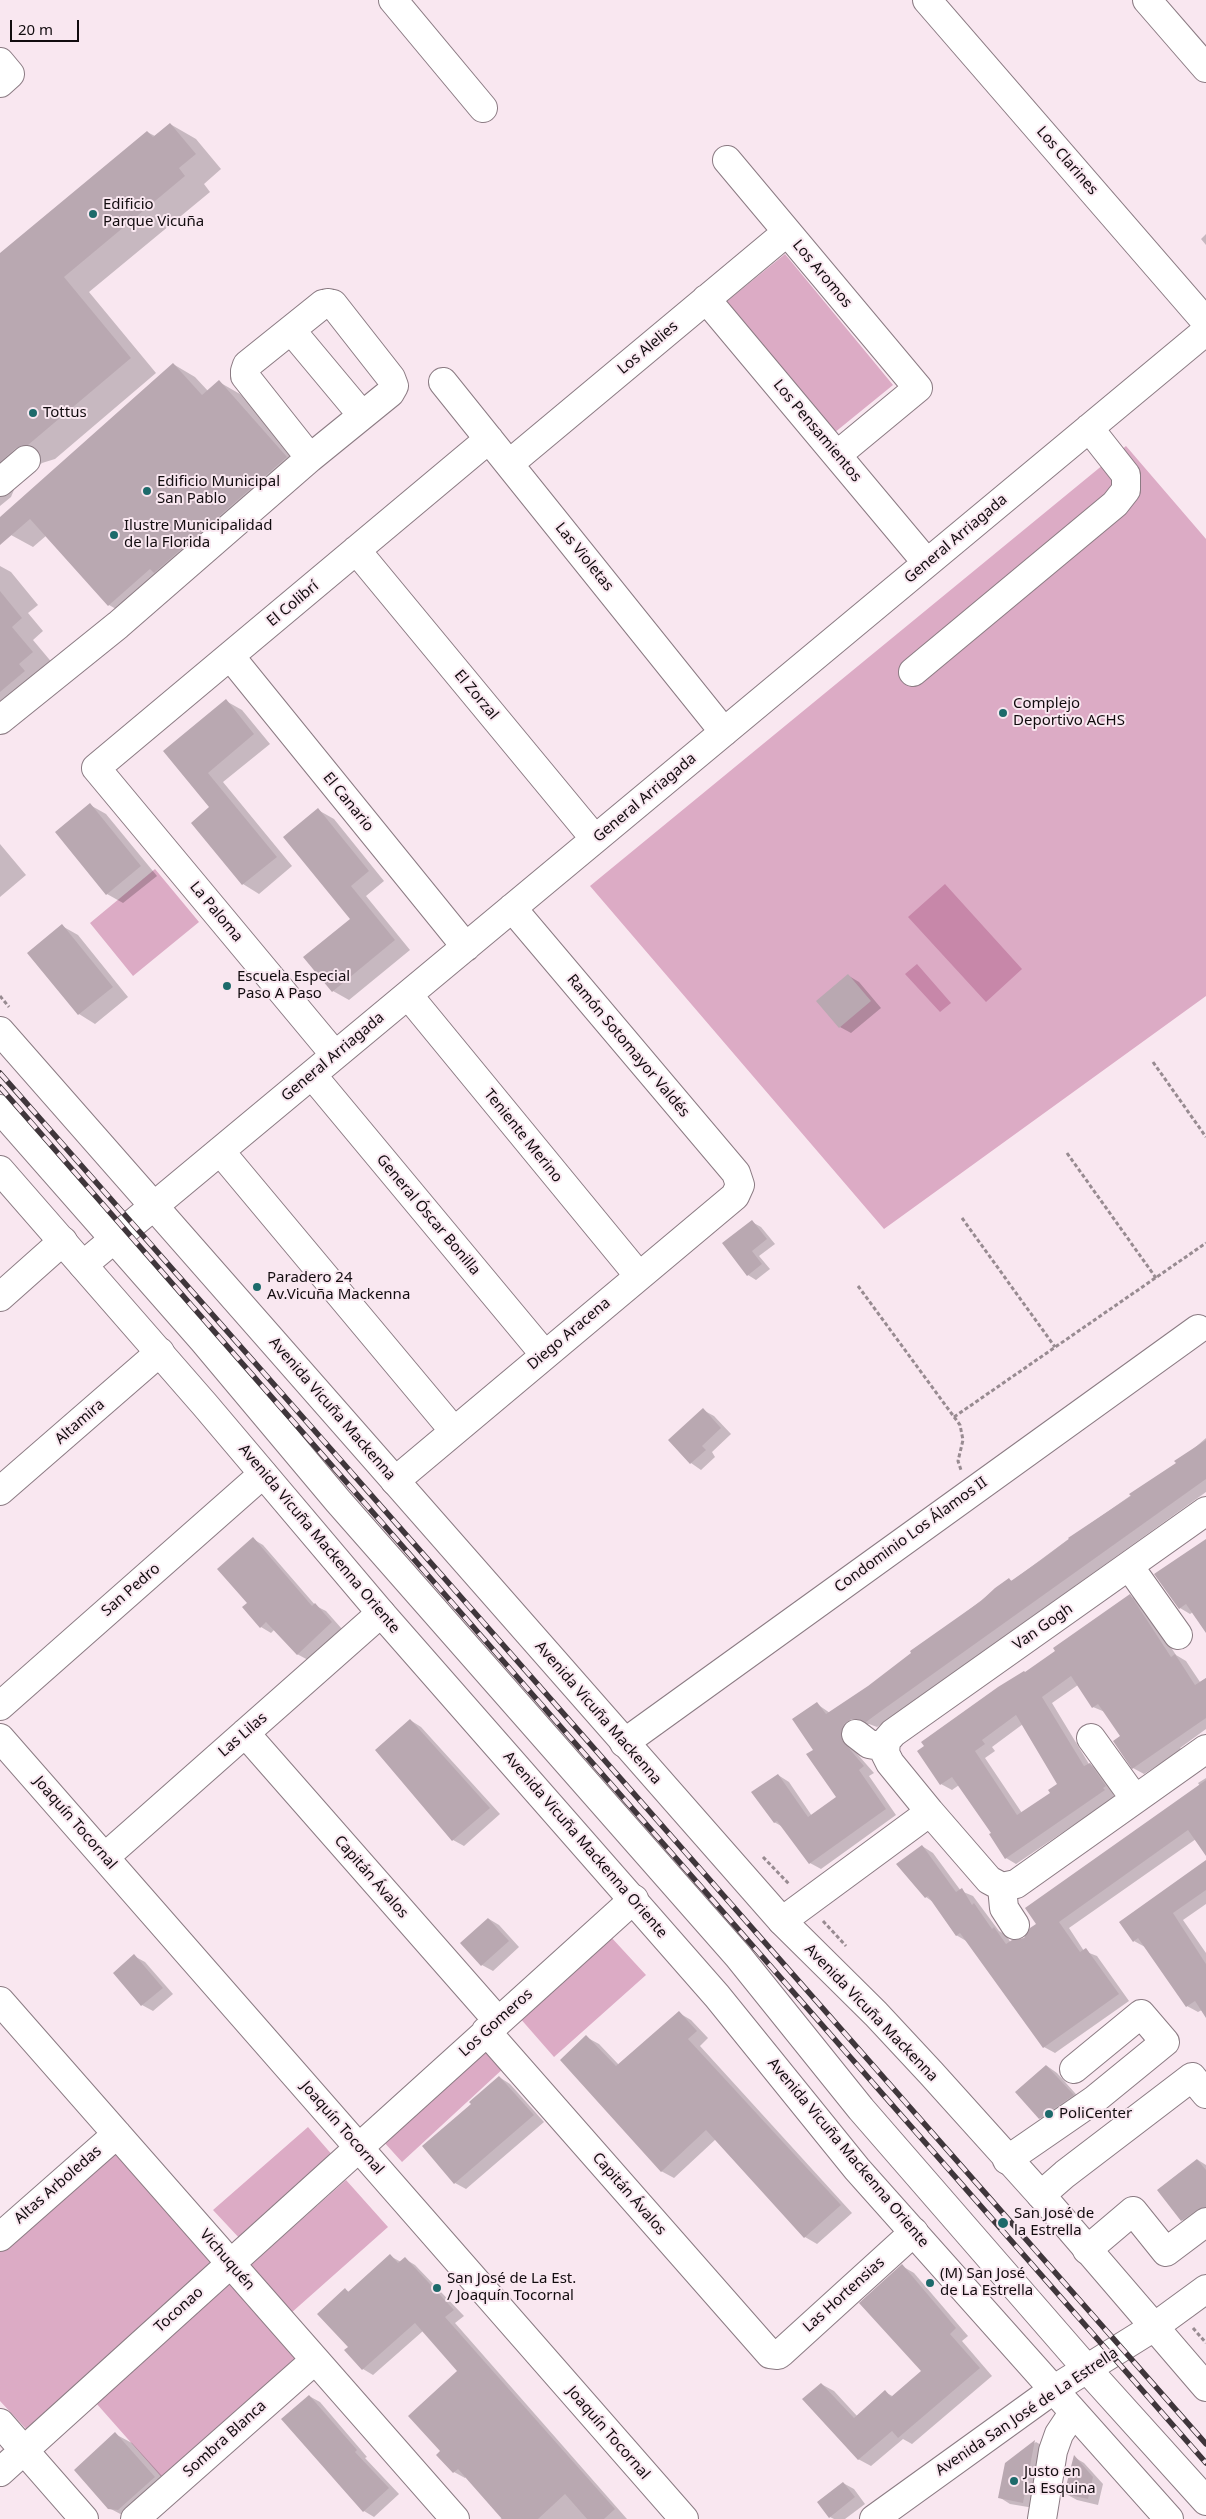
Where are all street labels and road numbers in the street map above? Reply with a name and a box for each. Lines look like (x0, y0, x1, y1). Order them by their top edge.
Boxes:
street label: Los Clarines (1032, 123, 1102, 199)
street label: Los Aromos (788, 236, 856, 312)
street label: Los Alelies (614, 318, 682, 378)
street label: Los Pensamientos (769, 376, 865, 486)
street label: General Arriagada (901, 491, 1011, 587)
street label: Las Violetas (551, 519, 617, 595)
street label: El Colibrí (264, 577, 322, 631)
street label: El Zorzal (450, 667, 502, 723)
street label: General Arriagada (590, 750, 700, 846)
street label: El Canario (319, 769, 377, 835)
street label: La Paloma (186, 878, 246, 946)
street label: Ramón Sotomayor Valdés (563, 971, 693, 1121)
street label: General Arriagada (278, 1009, 388, 1105)
street label: Teniente Merino (480, 1086, 566, 1186)
street label: General Óscar Bonilla (372, 1151, 484, 1279)
street label: Diego Aracena (524, 1294, 614, 1374)
street label: Avenida Vicuña Mackenna (265, 1334, 399, 1484)
street label: Altamira (52, 1396, 108, 1448)
street label: Avenida Vicuña Mackenna Oriente (235, 1441, 403, 1637)
street label: Condominio Los Álamos II (831, 1474, 991, 1596)
street label: San Pedro (98, 1560, 164, 1620)
street label: Van Gogh (1010, 1600, 1076, 1654)
street label: Avenida Vicuña Mackenna (531, 1638, 665, 1788)
street label: Las Lilas (215, 1709, 271, 1761)
street label: Avenida Vicuña Mackenna Oriente (499, 1748, 671, 1942)
street label: Joaquín Tocornal (30, 1773, 120, 1873)
street label: Capitán Ávalos (330, 1832, 412, 1922)
street label: Avenida Vicuña Mackenna (801, 1941, 941, 2085)
street label: Los Gomeros (456, 1985, 536, 2061)
street label: Avenida Vicuña Mackenna Oriente (764, 2055, 932, 2251)
street label: Joaquín Tocornal (297, 2078, 387, 2178)
street label: Altas Arboledas (11, 2142, 105, 2228)
street label: Capitán Ávalos (588, 2149, 670, 2239)
street label: Vichuquén (196, 2226, 258, 2294)
street label: Las Hortensias (800, 2254, 888, 2336)
street label: Toconao (151, 2283, 207, 2337)
street label: Avenida San José de La Estrella (932, 2344, 1122, 2480)
street label: Joaquín Tocornal (563, 2383, 653, 2483)
street label: Sombra Blanca (180, 2397, 270, 2481)

